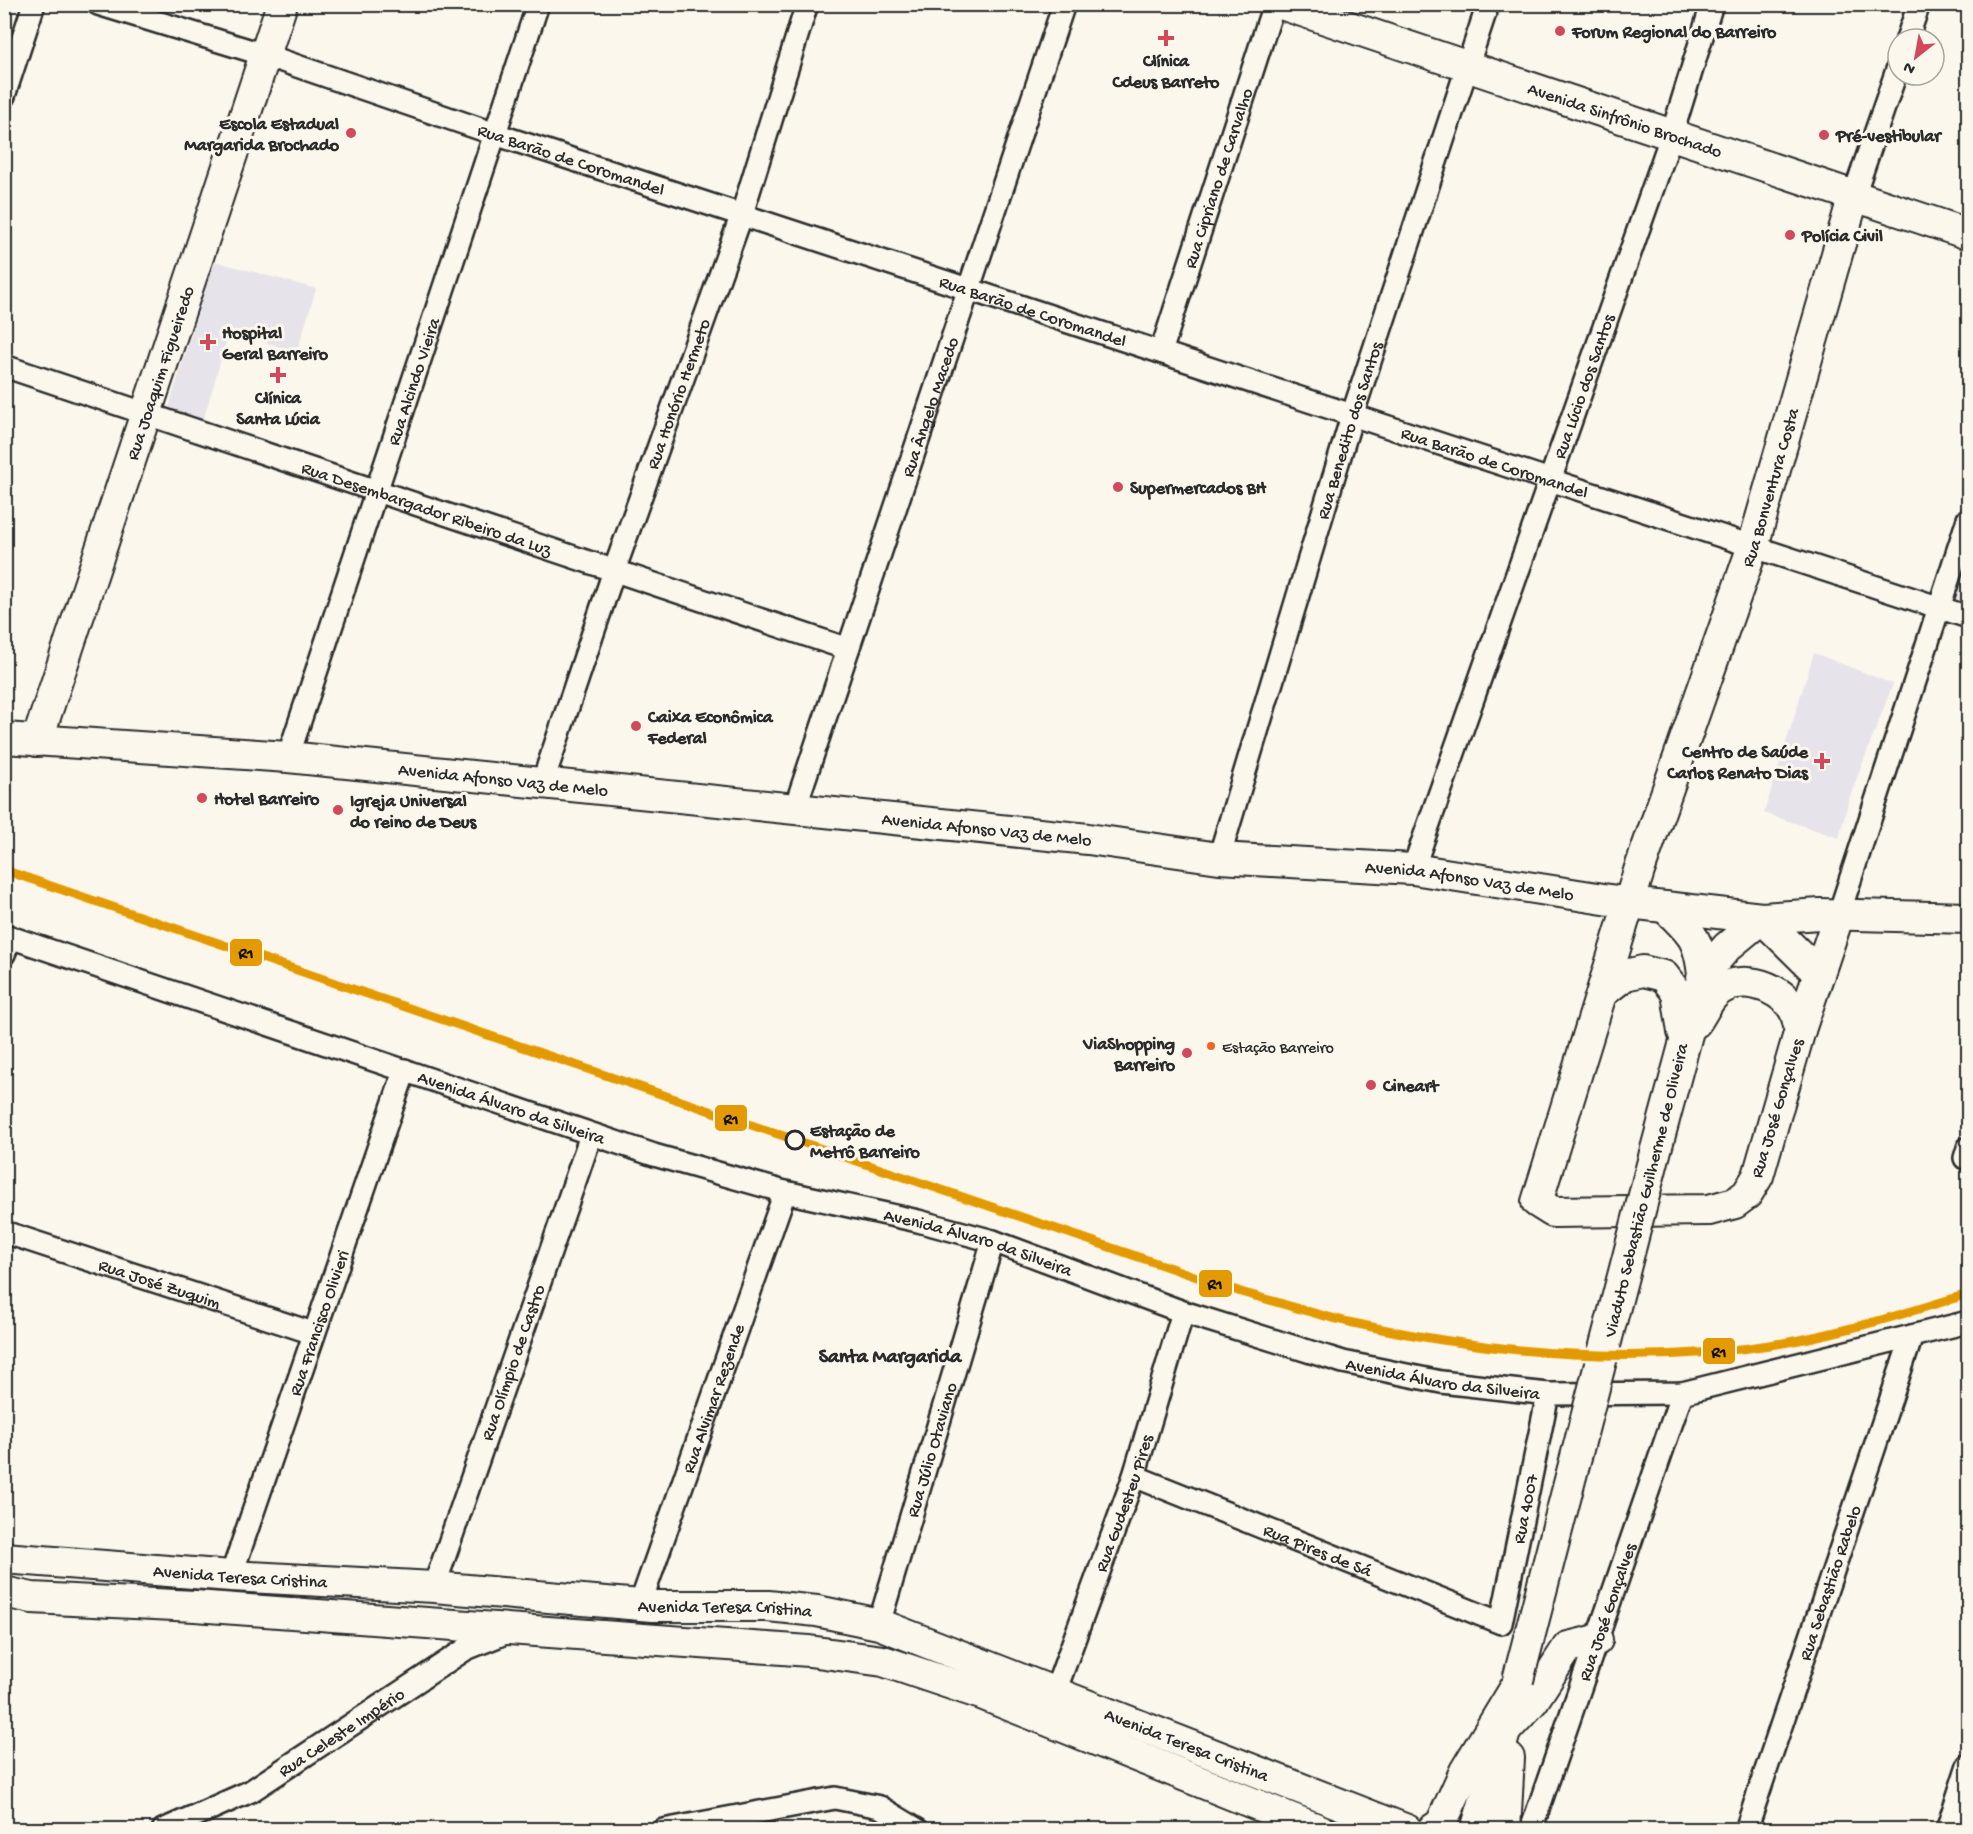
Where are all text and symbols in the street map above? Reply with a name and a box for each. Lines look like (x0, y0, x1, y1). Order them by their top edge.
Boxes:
place label: Forum Regional do Barreiro (1571, 23, 1777, 44)
marker: Forum Regional do Barreiro (1553, 24, 1567, 38)
north arrow (1886, 27, 1946, 87)
marker: Clínica Cdeus Barreto (1157, 29, 1175, 47)
place label: Clínica Cdeus Barreto (1112, 52, 1220, 94)
text: N (1900, 56, 1919, 78)
street label: Avenida Sinfrônio Brochado (1524, 79, 1724, 164)
street label: Rua Cipriano de Carvalho (1181, 86, 1259, 272)
place label: Escola Estadual Margarida Brochado (184, 115, 340, 157)
street label: Rua Barão de Coromandel (474, 121, 667, 202)
marker: Escola Estadual Margarida Brochado (344, 126, 358, 140)
place label: Pré-vestibular (1835, 127, 1943, 148)
marker: Pré-vestibular (1817, 128, 1831, 142)
place label: Polícia Civil (1801, 227, 1883, 248)
marker: Polícia Civil (1783, 228, 1797, 242)
street label: Rua Barão de Coromandel (936, 272, 1128, 353)
street label: Rua Joaquim Figueiredo (123, 284, 200, 463)
street label: Rua Lúcio dos Santos (1550, 311, 1621, 462)
street label: Rua Alcindo Vieira (384, 315, 446, 448)
street label: Rua Honório Hermeto (643, 317, 717, 473)
place label: Hospital Geral Barreiro (222, 324, 329, 366)
marker: Hospital Geral Barreiro (199, 333, 217, 351)
street label: Rua Ângelo Macedo (898, 335, 965, 480)
street label: Rua Benedito dos Santos (1313, 338, 1389, 522)
marker: Clínica Santa Lúcia (269, 366, 287, 384)
place label: Clínica Santa Lúcia (236, 389, 321, 431)
street label: Rua Bonventura Costa (1738, 405, 1805, 570)
street label: Rua Barão de Coromandel (1398, 424, 1590, 505)
street label: Rua Desembargador Ribeiro da Luz (298, 458, 555, 562)
place label: Supermercados BH (1130, 479, 1267, 500)
marker: Supermercados BH (1111, 480, 1125, 494)
place label: Caixa Econômica Federal (647, 708, 774, 750)
marker: Caixa Econômica Federal (629, 719, 643, 733)
place label: Centro de Saúde Carlos Renato Dias (1666, 743, 1809, 785)
marker: Centro de Saúde Carlos Renato Dias (1813, 752, 1831, 770)
street label: Avenida Afonso Vaz de Melo (397, 760, 609, 803)
place label: Hotel Barreiro (214, 790, 320, 811)
marker: Hotel Barreiro (195, 791, 209, 805)
place label: Igreja Universal do reino de Deus (350, 792, 477, 834)
marker: Igreja Universal do reino de Deus (331, 803, 345, 817)
street label: Avenida Afonso Vaz de Melo (880, 810, 1092, 852)
street label: Avenida Afonso Vaz de Melo (1364, 858, 1575, 907)
line badge: R1 (229, 938, 263, 967)
text: R1 (238, 946, 253, 965)
place label: ViaShopping Barreiro (1082, 1035, 1176, 1077)
street label: Rua José Gonçalves (1747, 1035, 1810, 1181)
marker: Estação Barreiro (1205, 1040, 1217, 1052)
place label: Estação Barreiro (1222, 1040, 1334, 1059)
street label: Viaduto Sebastião Guilherme de Oliveira (1600, 1041, 1694, 1341)
marker: ViaShopping Barreiro (1180, 1046, 1194, 1060)
street label: Avenida Álvaro da Silveira (415, 1068, 608, 1151)
place label: Cineart (1382, 1077, 1440, 1098)
marker: Cineart (1364, 1078, 1378, 1092)
line badge: R1 (714, 1104, 748, 1132)
text: R1 (723, 1112, 738, 1131)
place label: Estação de Metrô Barreiro (810, 1122, 921, 1164)
marker: Estação de Metrô Barreiro (785, 1130, 805, 1150)
street label: Avenida Álvaro da Silveira (881, 1206, 1075, 1283)
street label: Rua Francisco Olivieri (286, 1248, 355, 1399)
street label: Rua José Zuquim (95, 1256, 223, 1315)
line badge: R1 (1198, 1269, 1233, 1298)
text: R1 (1207, 1277, 1222, 1296)
street label: Rua Olímpio de Castro (478, 1282, 551, 1444)
street label: Rua Alvimar Rezende (679, 1321, 751, 1476)
line badge: R1 (1702, 1337, 1736, 1365)
text: R1 (1711, 1345, 1726, 1364)
district label: Santa Margarida (819, 1347, 962, 1370)
street label: Avenida Álvaro da Silveira (1344, 1355, 1542, 1406)
street label: Rua Júlio Otaviano (903, 1380, 963, 1520)
street label: Rua Gudesteu Pires (1092, 1431, 1159, 1575)
street label: Rua 4007 (1510, 1472, 1544, 1546)
street label: Rua Sebastião Rabelo (1796, 1503, 1867, 1664)
street label: Rua Pires de Sá (1260, 1521, 1375, 1583)
street label: Rua José Gonçalves (1575, 1539, 1643, 1684)
street label: Avenida Teresa Cristina (152, 1562, 329, 1594)
street label: Avenida Teresa Cristina (637, 1597, 814, 1624)
street label: Rua Celeste Império (275, 1684, 409, 1783)
street label: Avenida Teresa Cristina (1101, 1705, 1272, 1788)

